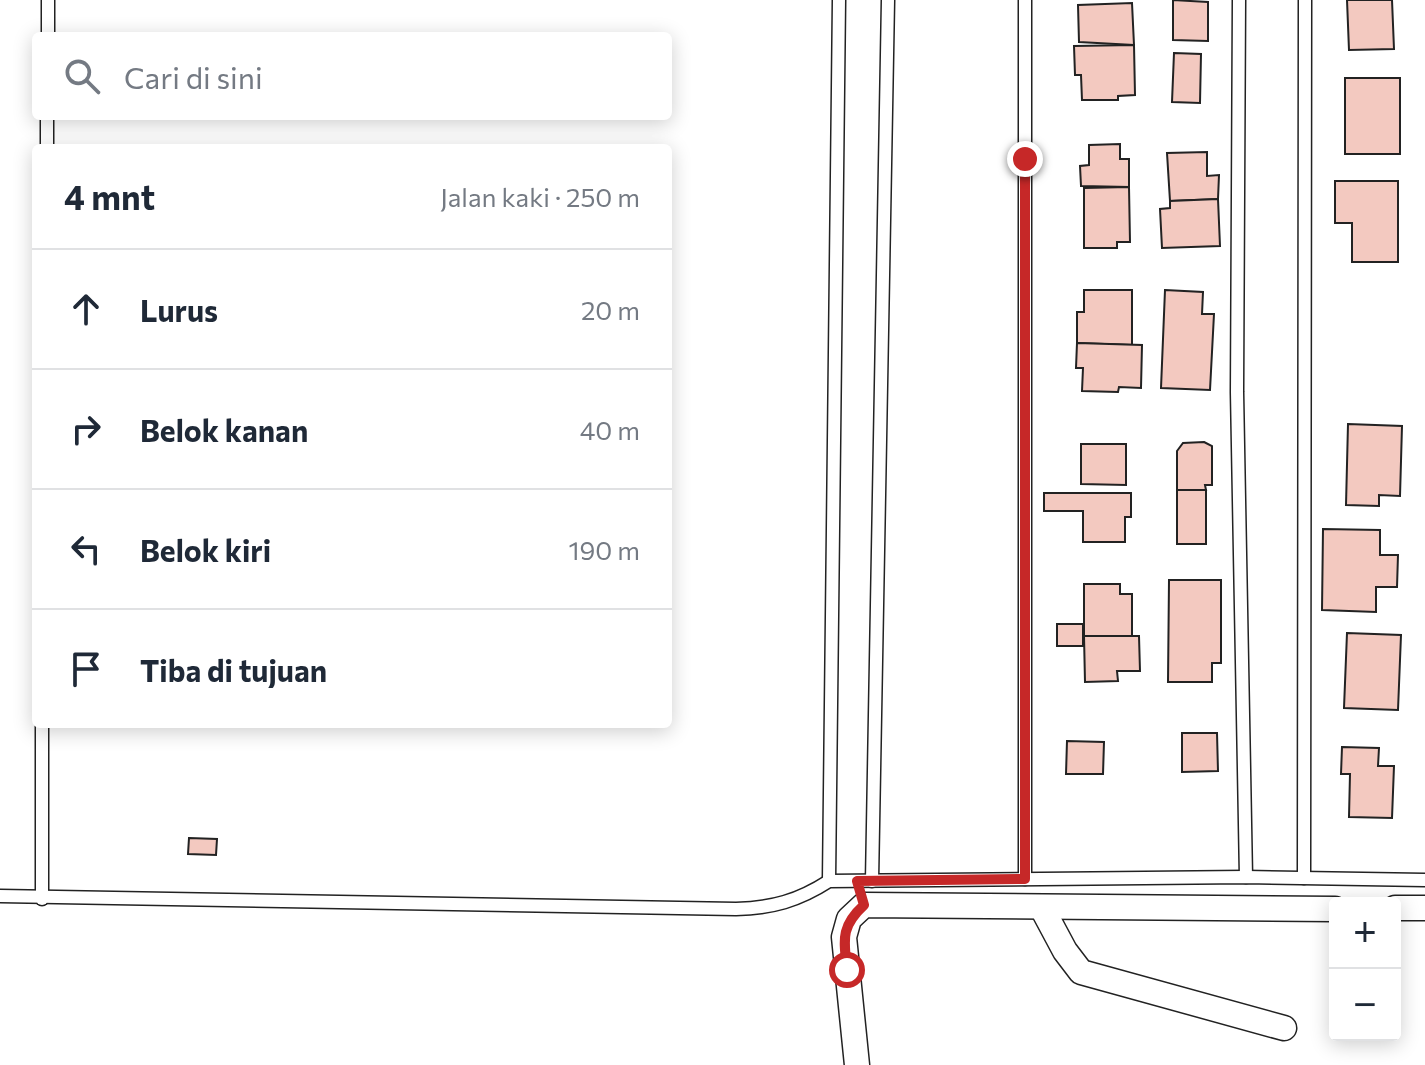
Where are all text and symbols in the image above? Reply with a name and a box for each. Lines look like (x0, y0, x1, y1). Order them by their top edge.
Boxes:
search box (32, 32, 672, 120)
icon: search (60, 54, 104, 98)
text: Cari di sini (124, 58, 263, 95)
route end (1007, 141, 1043, 177)
text: 4 mnt (64, 175, 155, 217)
text: Jalan kaki · 250 m (440, 181, 640, 212)
icon: ahead (64, 287, 108, 331)
text: Lurus (140, 291, 218, 328)
text: 20 m (581, 294, 640, 325)
icon: right (64, 407, 108, 451)
text: Belok kanan (140, 411, 308, 448)
text: 40 m (580, 414, 640, 445)
icon: left (64, 527, 108, 571)
text: Belok kiri (140, 531, 271, 568)
text: 190 m (568, 534, 640, 565)
icon: arrive (64, 647, 108, 691)
text: Tiba di tujuan (140, 651, 327, 688)
map controls (1329, 897, 1401, 1041)
button: + (1329, 897, 1401, 969)
route start (829, 952, 865, 988)
button: − (1329, 969, 1401, 1041)

